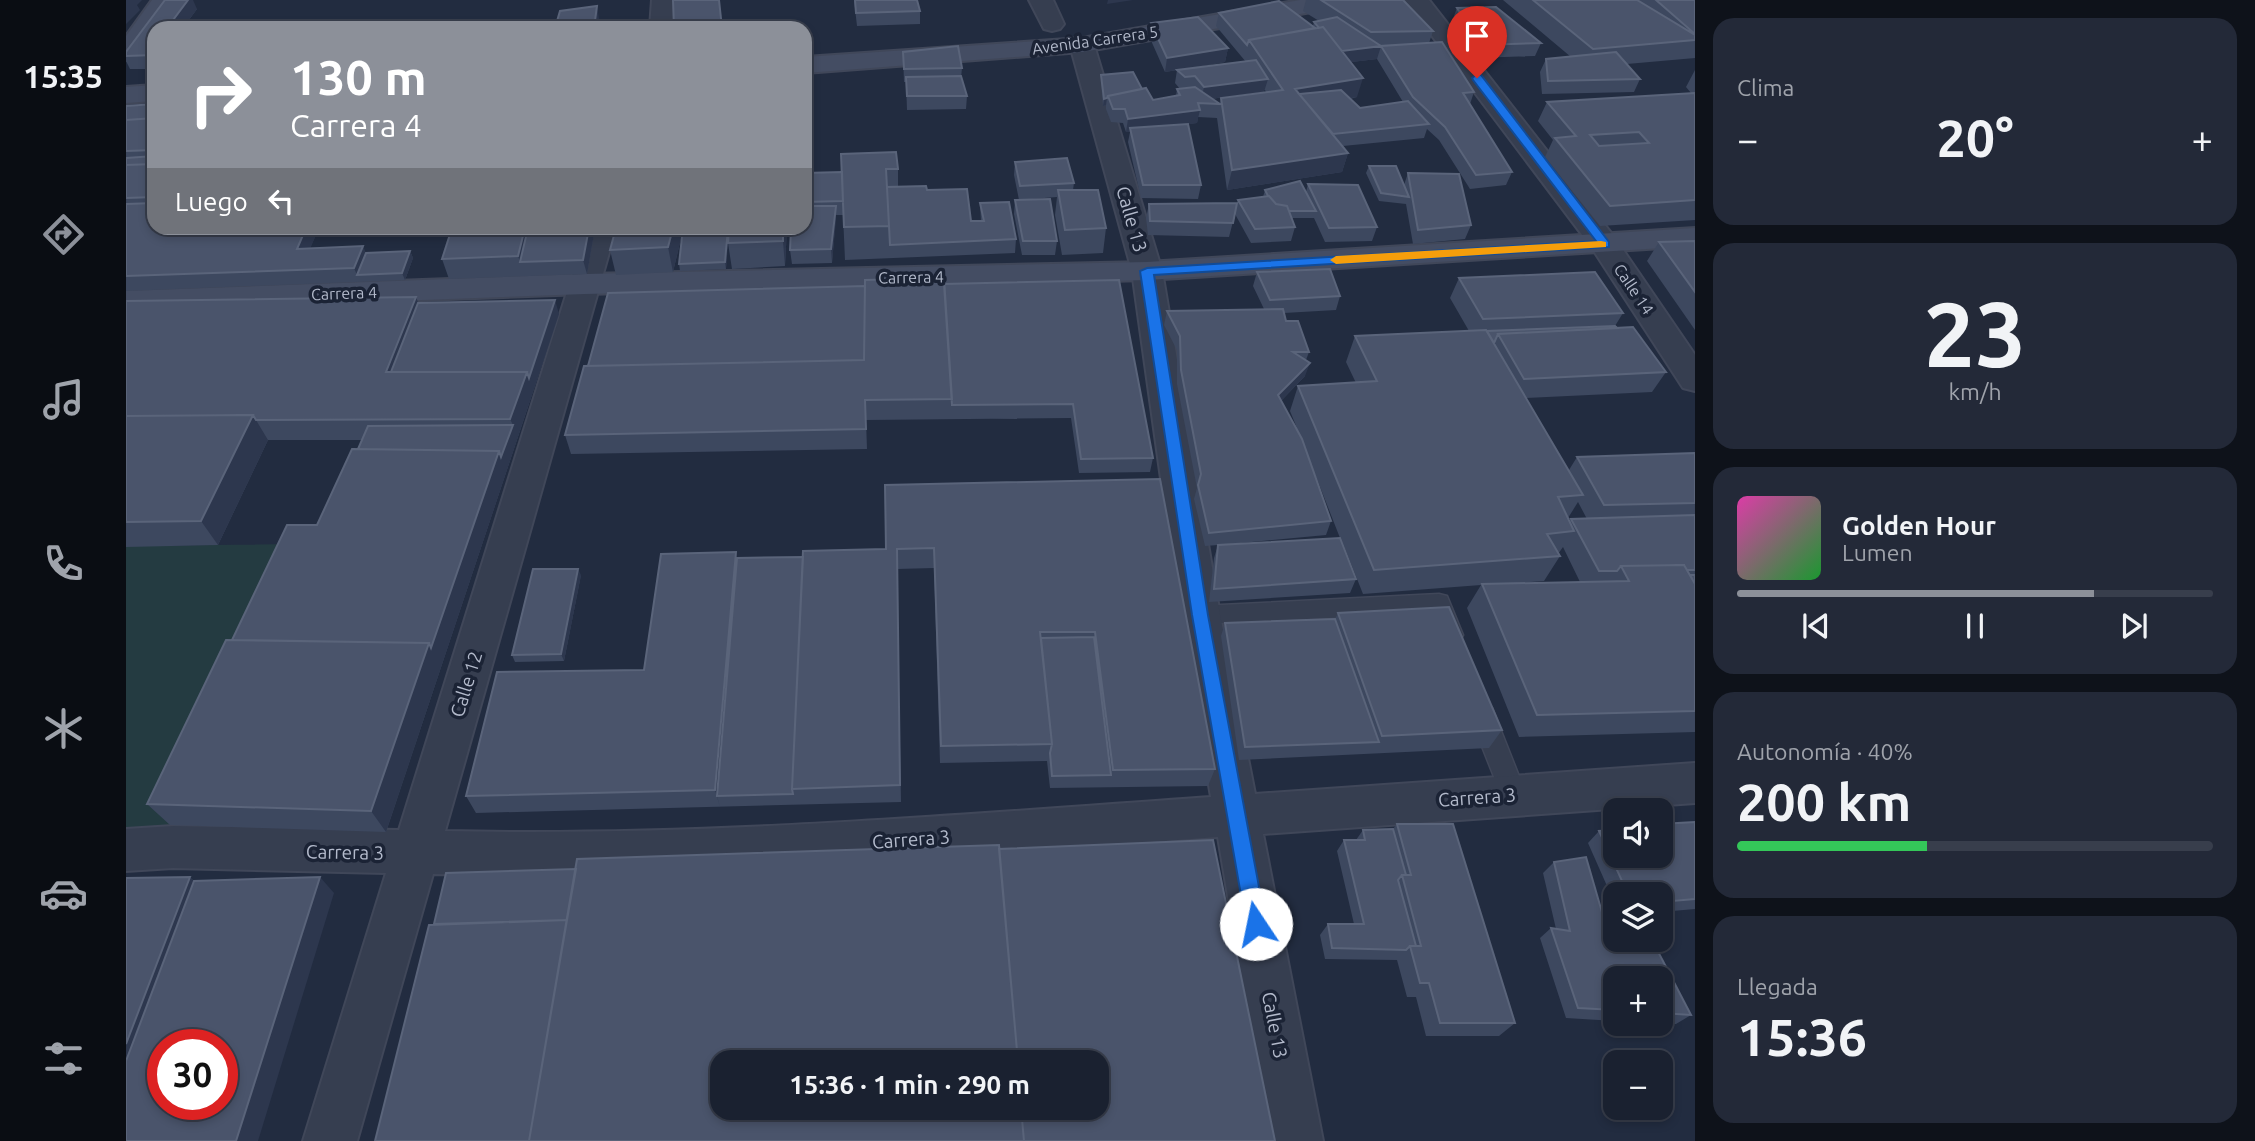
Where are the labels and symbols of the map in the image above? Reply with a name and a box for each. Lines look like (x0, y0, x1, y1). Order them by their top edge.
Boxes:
pin (1447, 6, 1507, 78)
street label: Avenida Carrera 5 (1031, 22, 1159, 58)
street label: Calle 13 (1112, 183, 1152, 255)
street label: Calle 14 (1611, 260, 1657, 318)
street label: Carrera 4 (878, 267, 944, 287)
street label: Carrera 4 (311, 283, 377, 303)
street label: Calle 12 (446, 648, 486, 720)
street label: Carrera 3 (1437, 783, 1517, 811)
street label: Carrera 3 (871, 825, 951, 853)
street label: Carrera 3 (306, 840, 384, 864)
position arrow (1219, 887, 1293, 961)
street label: Calle 13 (1258, 990, 1292, 1060)
speed limit sign: 30 (147, 1029, 238, 1120)

